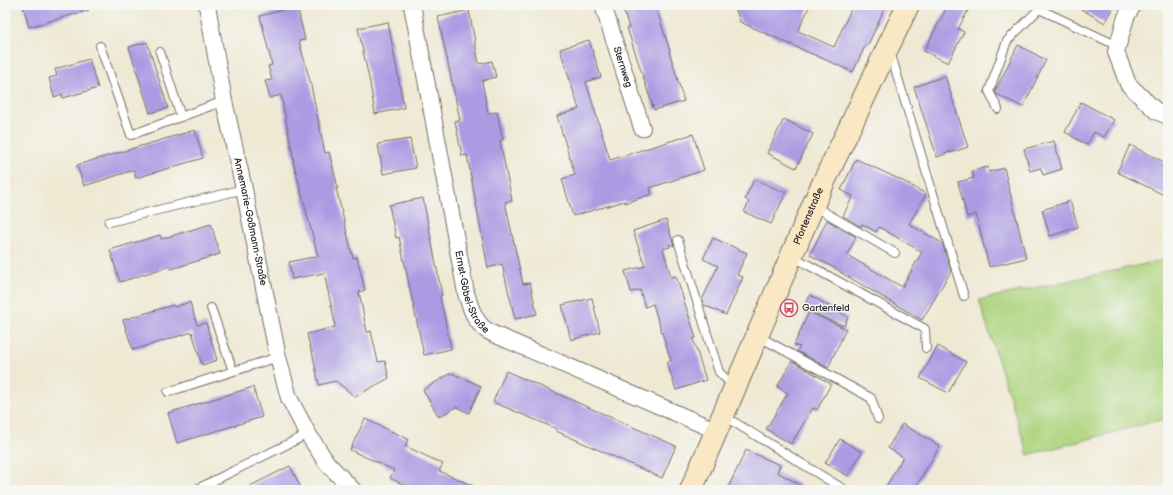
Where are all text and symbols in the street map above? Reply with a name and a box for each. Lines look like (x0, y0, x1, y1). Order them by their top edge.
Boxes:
street label: Sternweg (611, 45, 635, 89)
street label: Annemarie-Goßmann-Straße (231, 157, 269, 287)
street label: Pfortenstraße (791, 185, 826, 247)
street label: Ernst-Göbel-Straße (452, 250, 491, 336)
bus stop icon: Gartenfeld (779, 298, 799, 318)
place label: Gartenfeld (802, 302, 850, 314)

